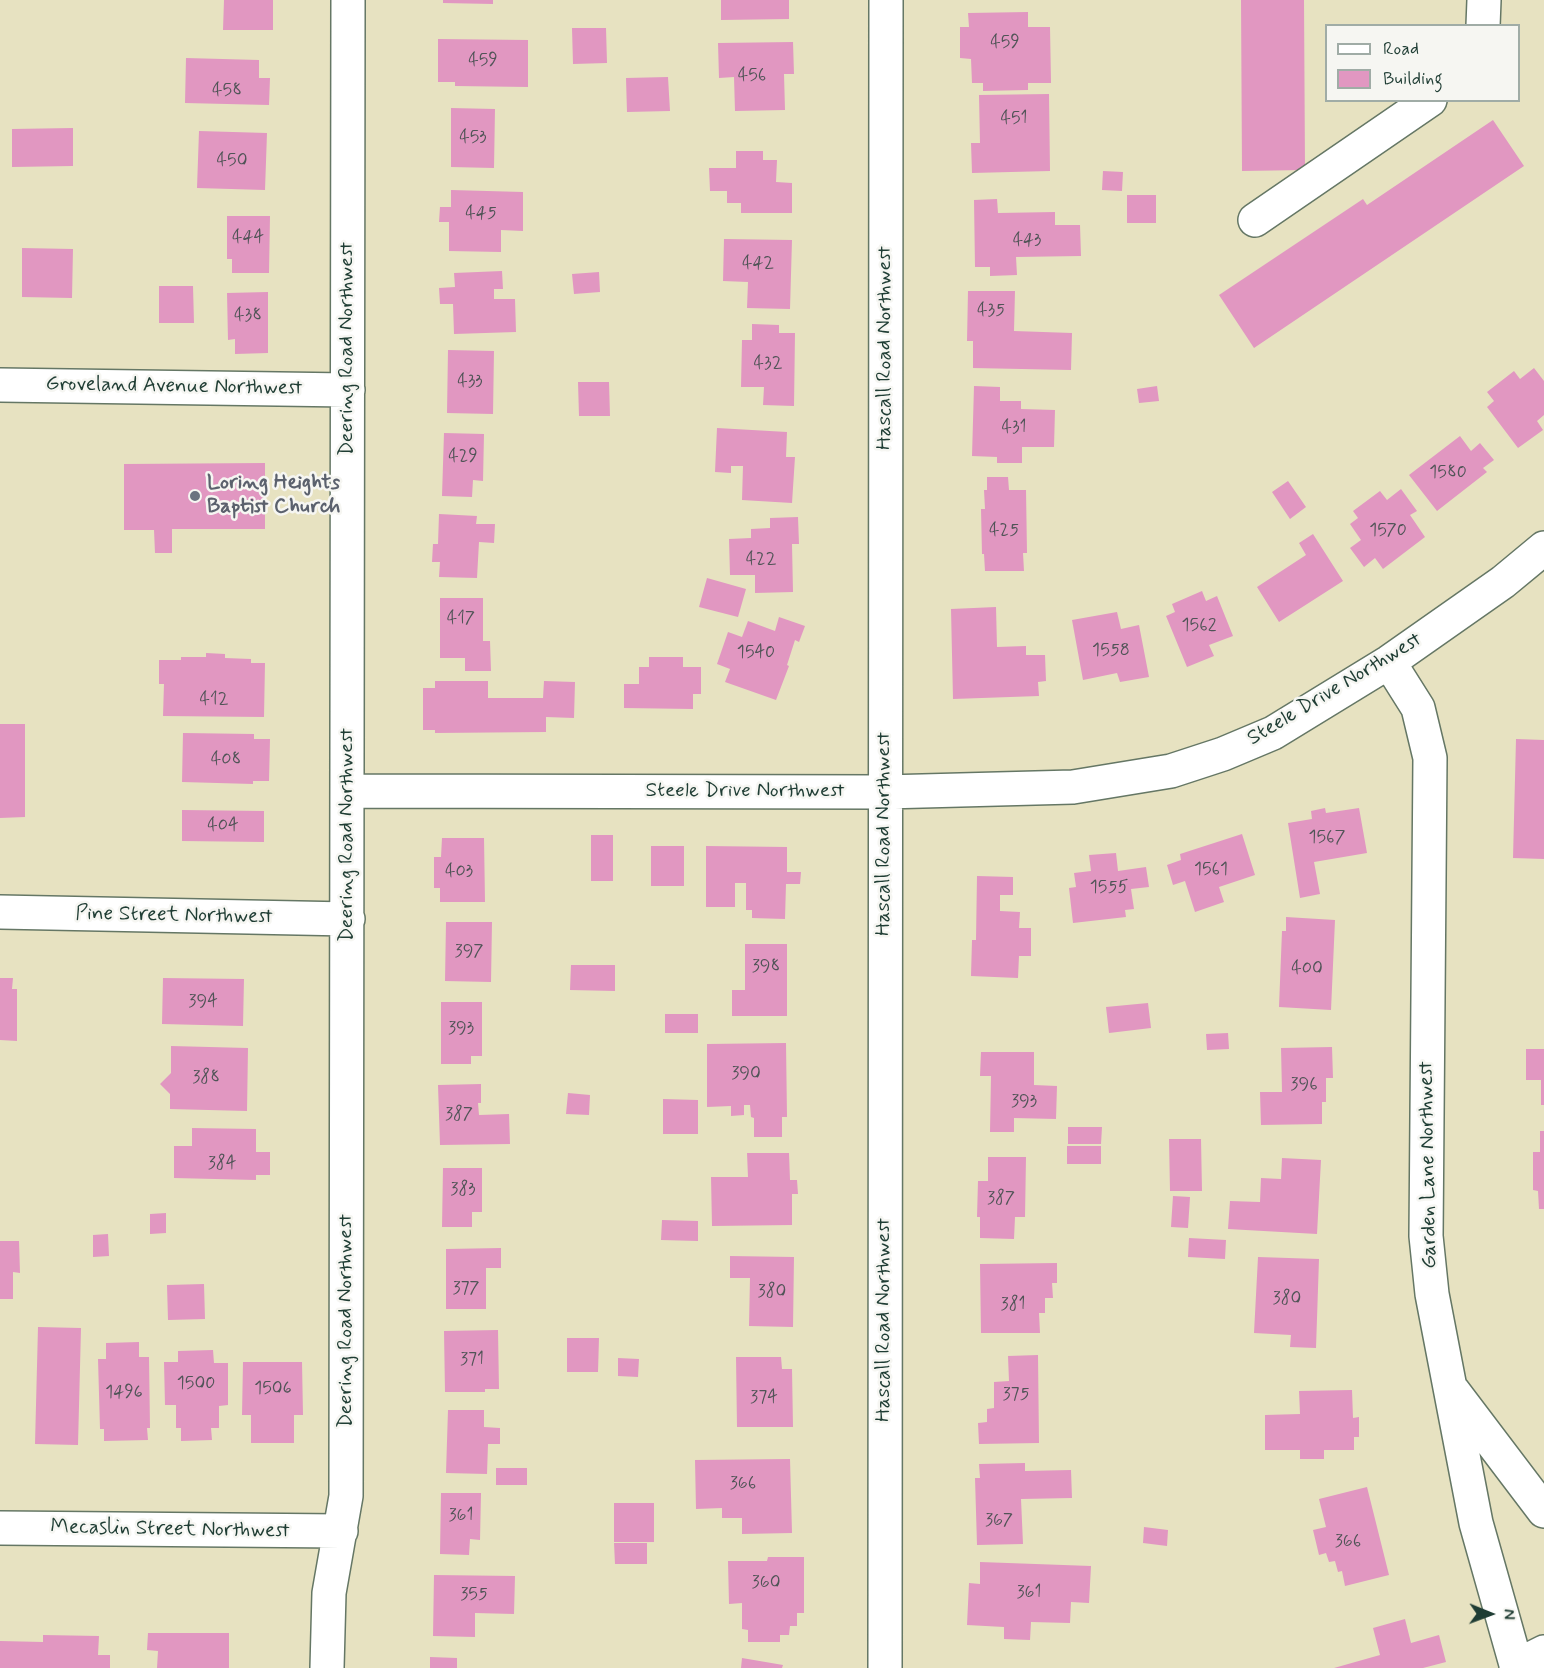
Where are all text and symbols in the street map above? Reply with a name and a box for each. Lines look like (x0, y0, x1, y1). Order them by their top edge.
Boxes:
legend (1325, 24, 1520, 102)
house number: 459 (990, 32, 1020, 54)
text: Road (1383, 37, 1419, 61)
house number: 459 (468, 50, 498, 72)
house number: 456 (738, 65, 766, 87)
text: Building (1383, 67, 1443, 91)
house number: 458 (212, 80, 242, 102)
house number: 451 (1000, 108, 1028, 130)
house number: 453 (459, 127, 487, 149)
house number: 450 (217, 150, 247, 172)
house number: 445 (465, 203, 497, 225)
house number: 444 (232, 227, 264, 249)
house number: 443 (1013, 230, 1041, 252)
street label: Deering Road Northwest (335, 242, 361, 456)
street label: Hascall Road Northwest (873, 246, 899, 450)
house number: 442 (742, 253, 774, 275)
house number: 435 (977, 300, 1005, 322)
house number: 438 (234, 305, 262, 327)
house number: 432 (754, 353, 782, 375)
house number: 433 (457, 371, 483, 393)
street label: Groveland Avenue Northwest (45, 372, 303, 402)
house number: 431 (1001, 417, 1027, 439)
house number: 429 (448, 446, 478, 468)
house number: 1580 (1429, 462, 1467, 484)
place label: Loring Heights Baptist Church (207, 471, 340, 521)
marker: Loring Heights Baptist Church (188, 489, 202, 503)
house number: 425 (989, 520, 1019, 542)
house number: 1570 (1369, 520, 1407, 542)
house number: 422 (746, 549, 776, 571)
house number: 417 (447, 608, 475, 630)
house number: 1562 (1182, 615, 1216, 637)
street label: Steele Drive Northwest (1243, 628, 1427, 752)
house number: 1558 (1092, 640, 1130, 662)
house number: 1540 (737, 642, 775, 664)
house number: 412 (200, 689, 228, 711)
street label: Deering Road Northwest (335, 728, 361, 942)
street label: Hascall Road Northwest (872, 732, 898, 936)
house number: 408 (211, 749, 241, 771)
street label: Steele Drive Northwest (646, 779, 844, 805)
house number: 404 (207, 815, 239, 837)
house number: 1567 (1308, 827, 1346, 849)
house number: 1561 (1194, 859, 1228, 881)
house number: 403 (445, 861, 473, 883)
house number: 1555 (1090, 877, 1128, 899)
street label: Pine Street Northwest (75, 902, 273, 930)
house number: 397 (455, 941, 483, 963)
house number: 398 (752, 956, 780, 978)
house number: 400 (1291, 958, 1323, 980)
house number: 394 (188, 991, 218, 1013)
house number: 393 (448, 1018, 474, 1040)
street label: Garden Lane Northwest (1415, 1061, 1443, 1269)
house number: 390 (731, 1063, 761, 1085)
house number: 388 (192, 1067, 220, 1089)
house number: 396 (1290, 1074, 1318, 1096)
house number: 393 (1011, 1091, 1037, 1113)
house number: 387 (445, 1104, 473, 1126)
house number: 384 (208, 1153, 236, 1175)
house number: 383 (450, 1179, 476, 1201)
house number: 387 (987, 1188, 1015, 1210)
street label: Deering Road Northwest (334, 1214, 360, 1428)
street label: Hascall Road Northwest (872, 1218, 898, 1422)
house number: 377 (452, 1278, 480, 1300)
house number: 380 (758, 1281, 786, 1303)
house number: 380 (1273, 1288, 1301, 1310)
house number: 381 (1000, 1294, 1026, 1316)
house number: 371 (460, 1349, 484, 1371)
house number: 1500 (177, 1373, 215, 1395)
house number: 1506 (254, 1378, 292, 1400)
house number: 1496 (105, 1382, 143, 1404)
house number: 375 (1002, 1384, 1030, 1406)
house number: 374 (750, 1387, 778, 1409)
house number: 366 (730, 1473, 756, 1495)
house number: 361 (448, 1505, 474, 1527)
house number: 367 (985, 1510, 1013, 1532)
street label: Mecaslin Street Northwest (50, 1515, 290, 1545)
house number: 366 (1335, 1531, 1361, 1553)
house number: 360 (752, 1572, 780, 1594)
house number: 361 (1016, 1582, 1042, 1604)
house number: 355 (460, 1584, 488, 1606)
north arrow (1460, 1584, 1520, 1644)
text: N (1498, 1609, 1519, 1620)

